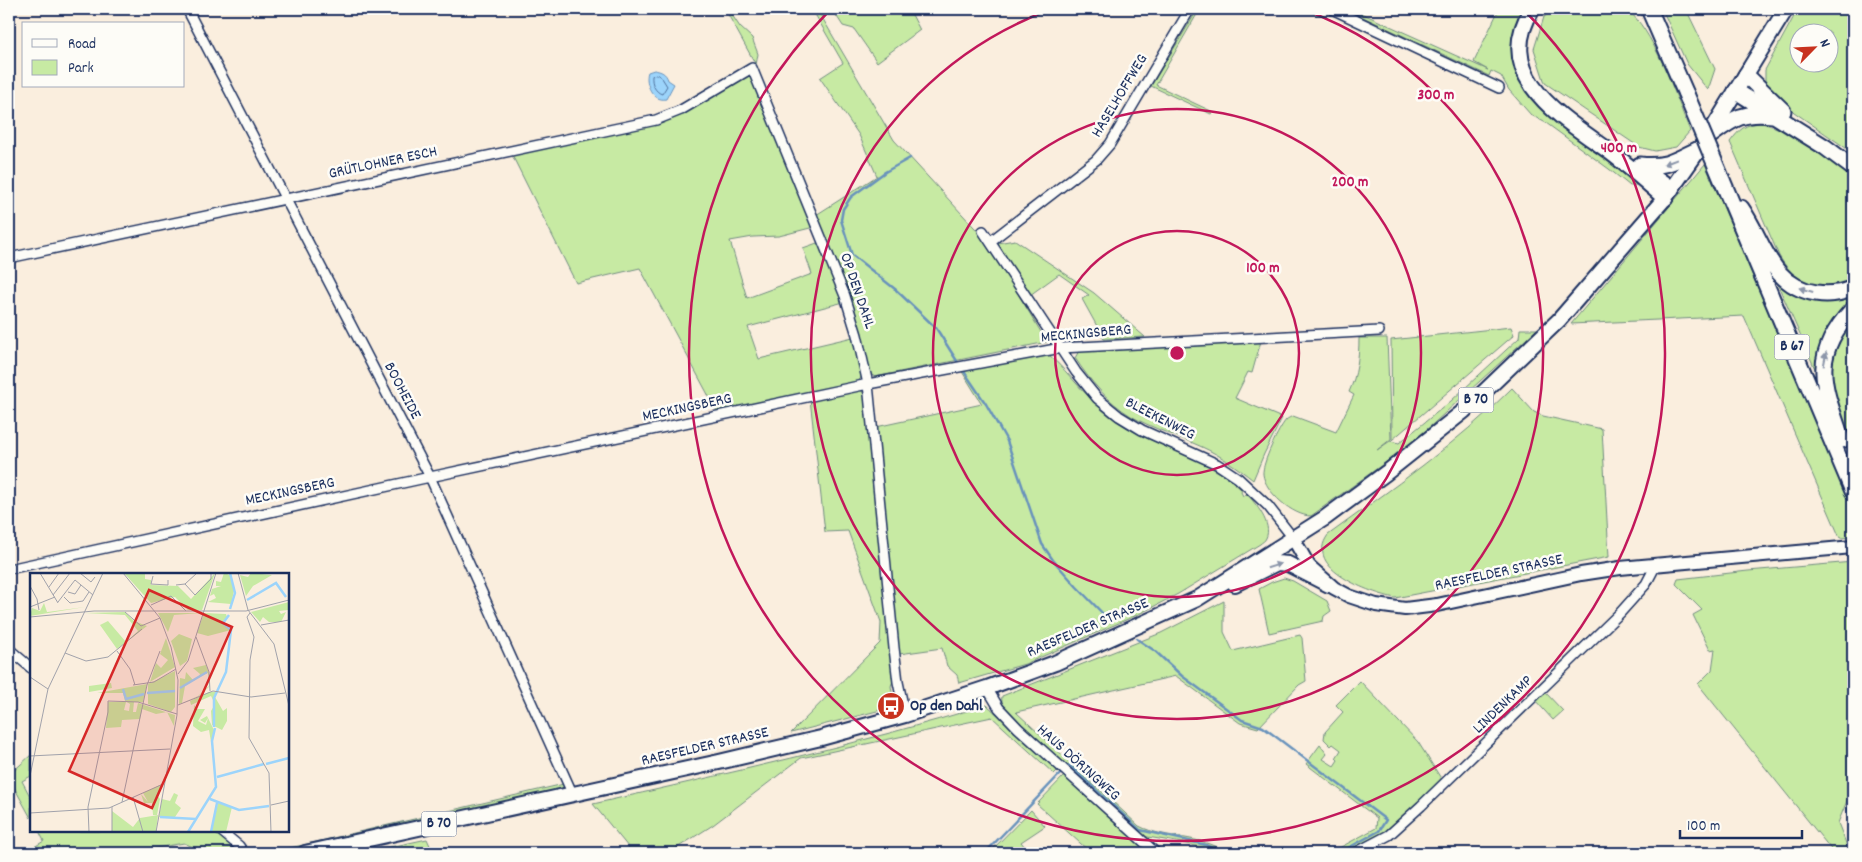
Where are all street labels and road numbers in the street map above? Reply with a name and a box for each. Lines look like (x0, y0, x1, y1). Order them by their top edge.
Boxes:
street label: HASELHOFFWEG (1086, 50, 1154, 142)
street label: GRÜTLOHNER ESCH (327, 140, 439, 186)
street label: OP DEN DAHL (833, 250, 881, 332)
street label: MECKINGSBERG (1040, 319, 1132, 349)
road number: B 67 (1774, 334, 1810, 360)
street label: BOOHEIDE (377, 358, 427, 424)
street label: MECKINGSBERG (640, 387, 734, 429)
road number: B 70 (1458, 388, 1494, 412)
street label: BLEEKENWEG (1121, 392, 1199, 446)
street label: MECKINGSBERG (243, 471, 337, 513)
street label: RAESFELDER STRASSE (1433, 548, 1566, 598)
street label: RAESFELDER STRASSE (1024, 592, 1153, 664)
street label: LINDENKAMP (1468, 670, 1538, 740)
street label: HAUS DÖRINGWEG (1031, 719, 1125, 807)
street label: RAESFELDER STRASSE (639, 721, 772, 773)
road number: B 70 (422, 812, 456, 836)

